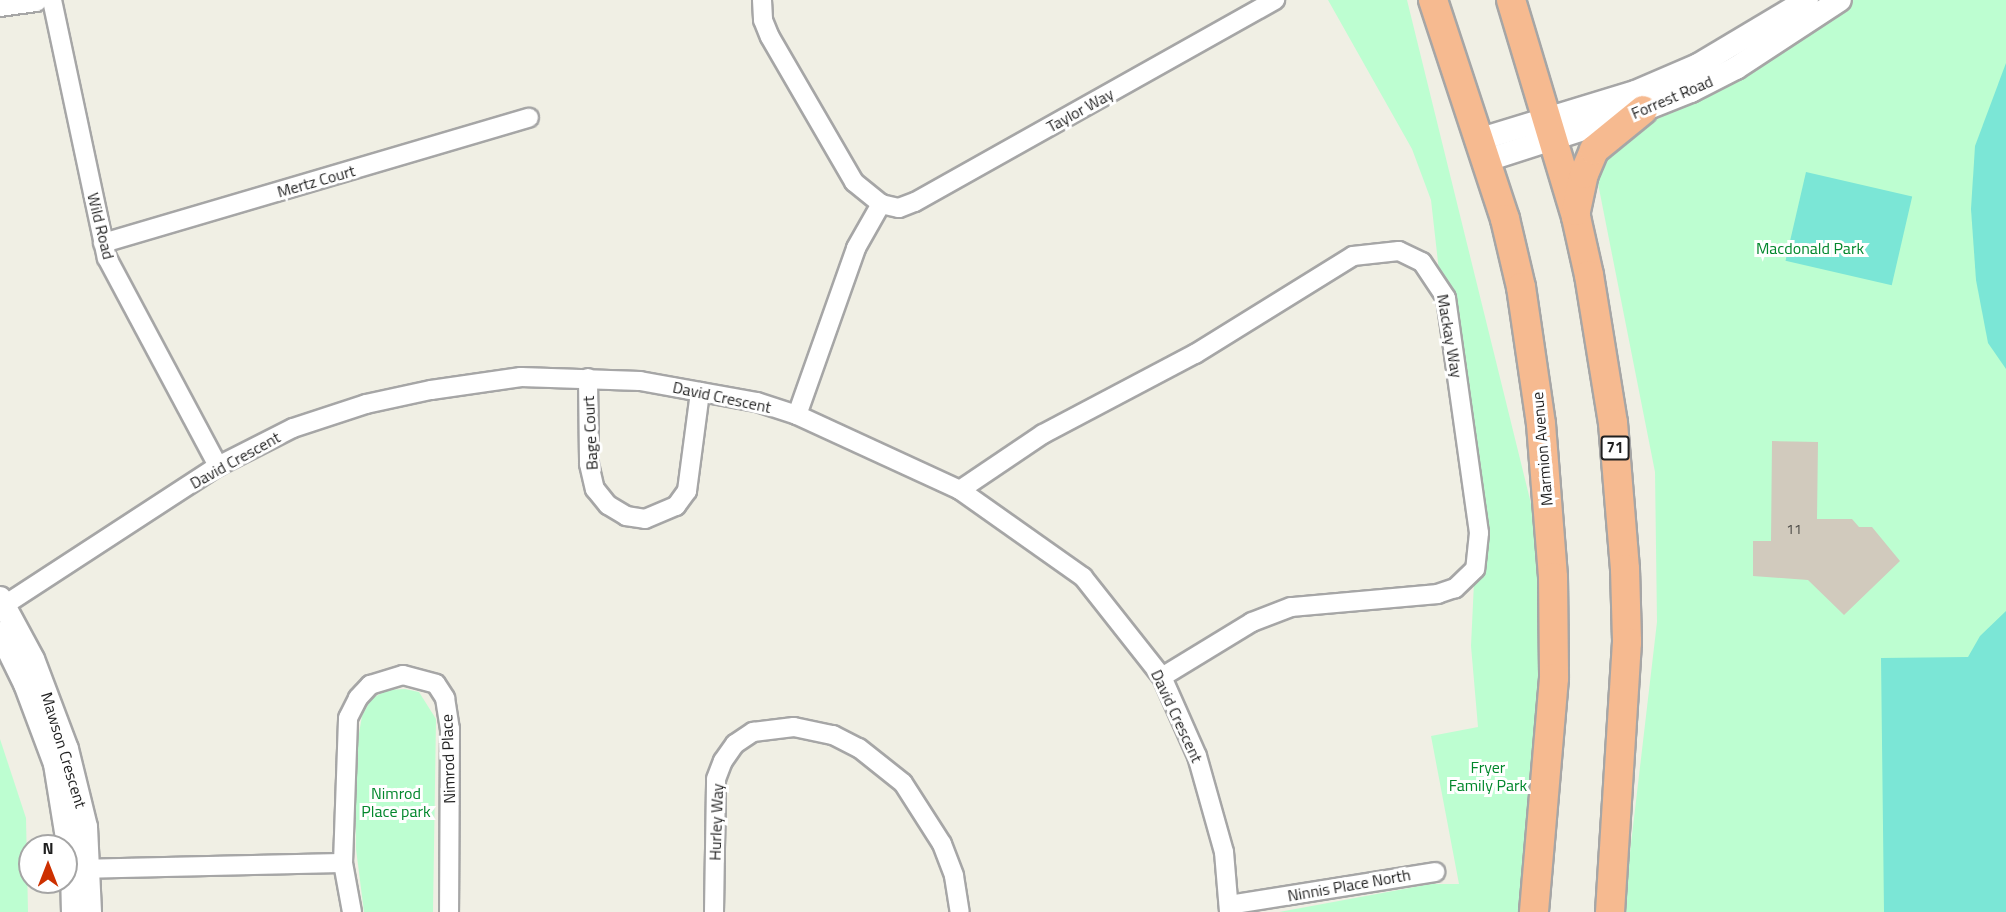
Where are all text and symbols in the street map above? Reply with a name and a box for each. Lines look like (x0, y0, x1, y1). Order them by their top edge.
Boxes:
street label: Forrest Road (1628, 71, 1716, 123)
street label: Taylor Way (1043, 84, 1117, 136)
street label: Mertz Court (275, 161, 357, 201)
street label: Wild Road (83, 191, 119, 261)
park label: Macdonald Park (1756, 238, 1864, 258)
street label: Mackay Way (1433, 293, 1467, 379)
street label: David Crescent (671, 377, 773, 417)
street label: Marmion Avenue (1527, 391, 1557, 507)
street label: Bage Court (578, 395, 602, 471)
street label: David Crescent (187, 427, 283, 493)
road number: 71 (1600, 436, 1630, 460)
house number: 11 (1786, 521, 1802, 537)
street label: David Crescent (1147, 667, 1207, 765)
street label: Mawson Crescent (37, 690, 91, 810)
street label: Nimrod Place (437, 714, 459, 804)
park label: Fryer Family Park (1449, 757, 1527, 795)
park label: Nimrod Place park (361, 783, 431, 821)
street label: Hurley Way (705, 783, 727, 861)
north arrow (18, 834, 78, 894)
text: N (42, 836, 54, 860)
street label: Ninnis Place North (1286, 865, 1412, 905)

